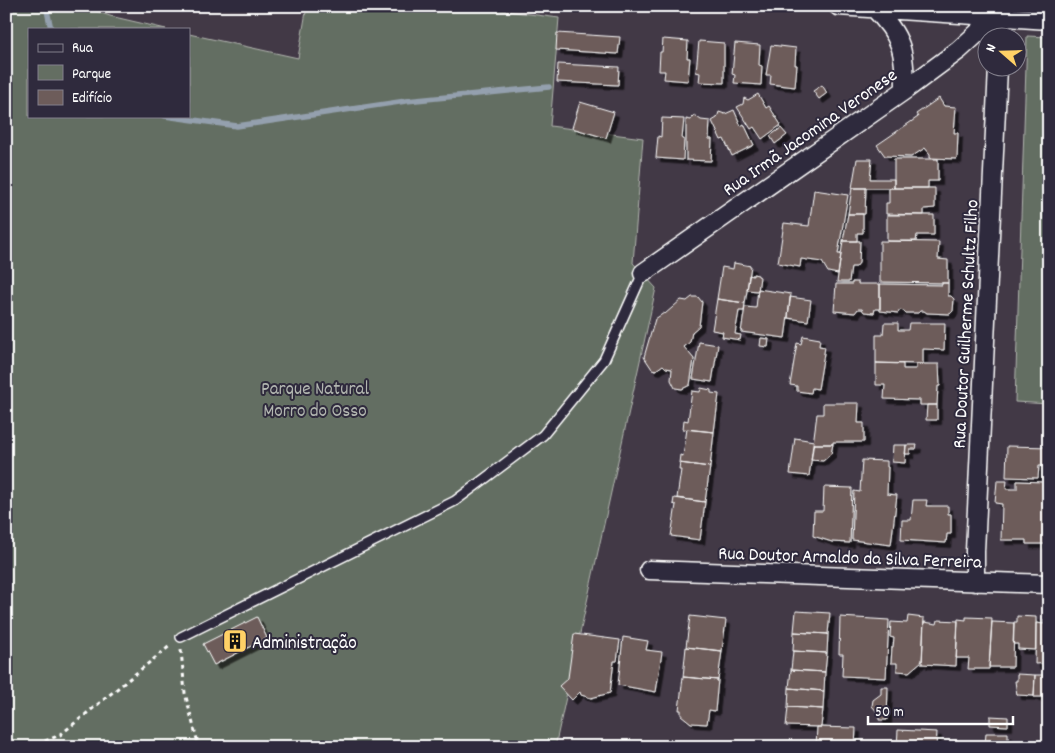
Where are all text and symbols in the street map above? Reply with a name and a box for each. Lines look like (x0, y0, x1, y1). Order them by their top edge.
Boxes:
legend (28, 28, 190, 118)
north arrow (978, 28, 1028, 78)
text: Rua (72, 38, 94, 60)
text: N (981, 41, 1002, 55)
street label: Rua Irmã Jacomina Veronese (718, 63, 904, 204)
text: Parque (72, 64, 112, 86)
text: Edifício (72, 88, 112, 110)
street label: Rua Doutor Guilherme Schultz Filho (947, 199, 988, 449)
park label: Parque Natural Morro do Osso (261, 377, 369, 426)
street label: Rua Doutor Arnaldo da Silva Ferreira (718, 541, 983, 578)
building icon: Administração (222, 628, 248, 654)
place label: Administração (252, 631, 357, 658)
scale bar (868, 693, 1012, 725)
text: 50 m (875, 702, 904, 724)

